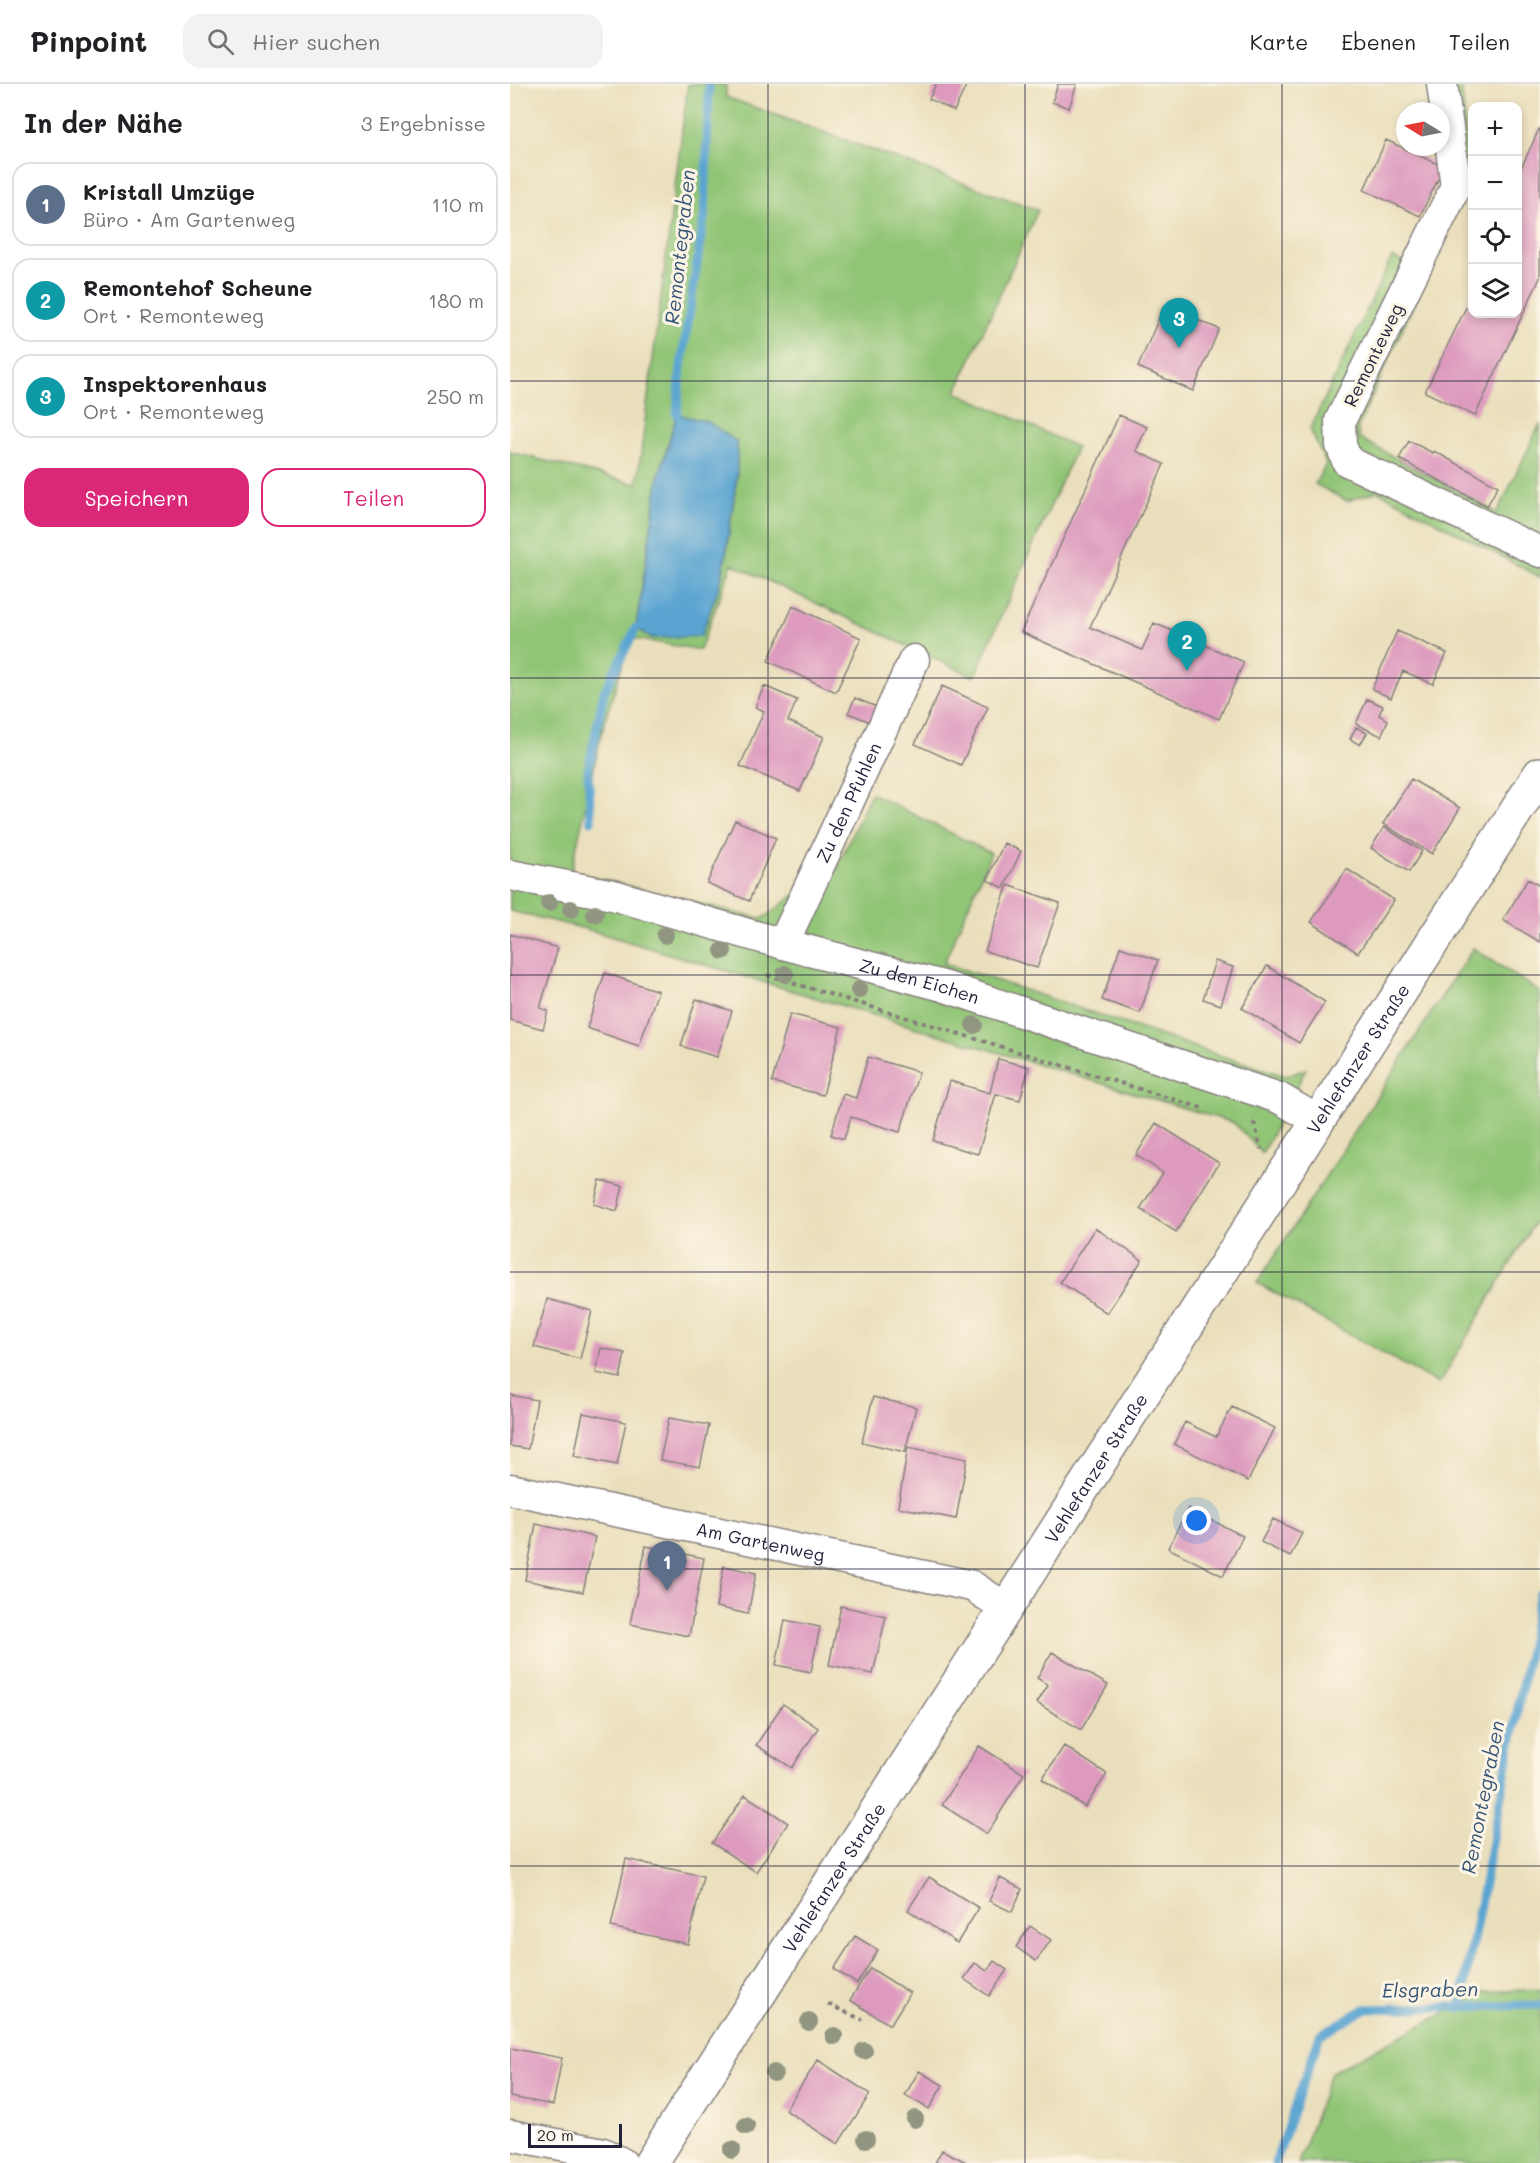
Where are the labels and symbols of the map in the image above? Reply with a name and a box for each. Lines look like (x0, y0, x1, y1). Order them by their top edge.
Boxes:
north arrow (1396, 102, 1450, 156)
water label: Remontegraben (658, 168, 700, 326)
pin: 3 (1160, 298, 1198, 348)
street label: Remonteweg (1338, 299, 1408, 411)
pin: 2 (1168, 622, 1206, 671)
street label: Zu den Pfuhlen (810, 738, 886, 866)
street label: Zu den Eichen (857, 953, 983, 1009)
street label: Vehlefanzer Straße (1301, 979, 1415, 1138)
street label: Vehlefanzer Straße (1039, 1389, 1153, 1548)
your location (1182, 1506, 1211, 1535)
street label: Am Gartenweg (694, 1516, 827, 1567)
pin: 1 (648, 1542, 686, 1591)
water label: Remontegraben (1454, 1718, 1510, 1876)
street label: Vehlefanzer Straße (777, 1798, 891, 1957)
water label: Elsgraben (1382, 1975, 1478, 2003)
scale bar (528, 2121, 622, 2148)

